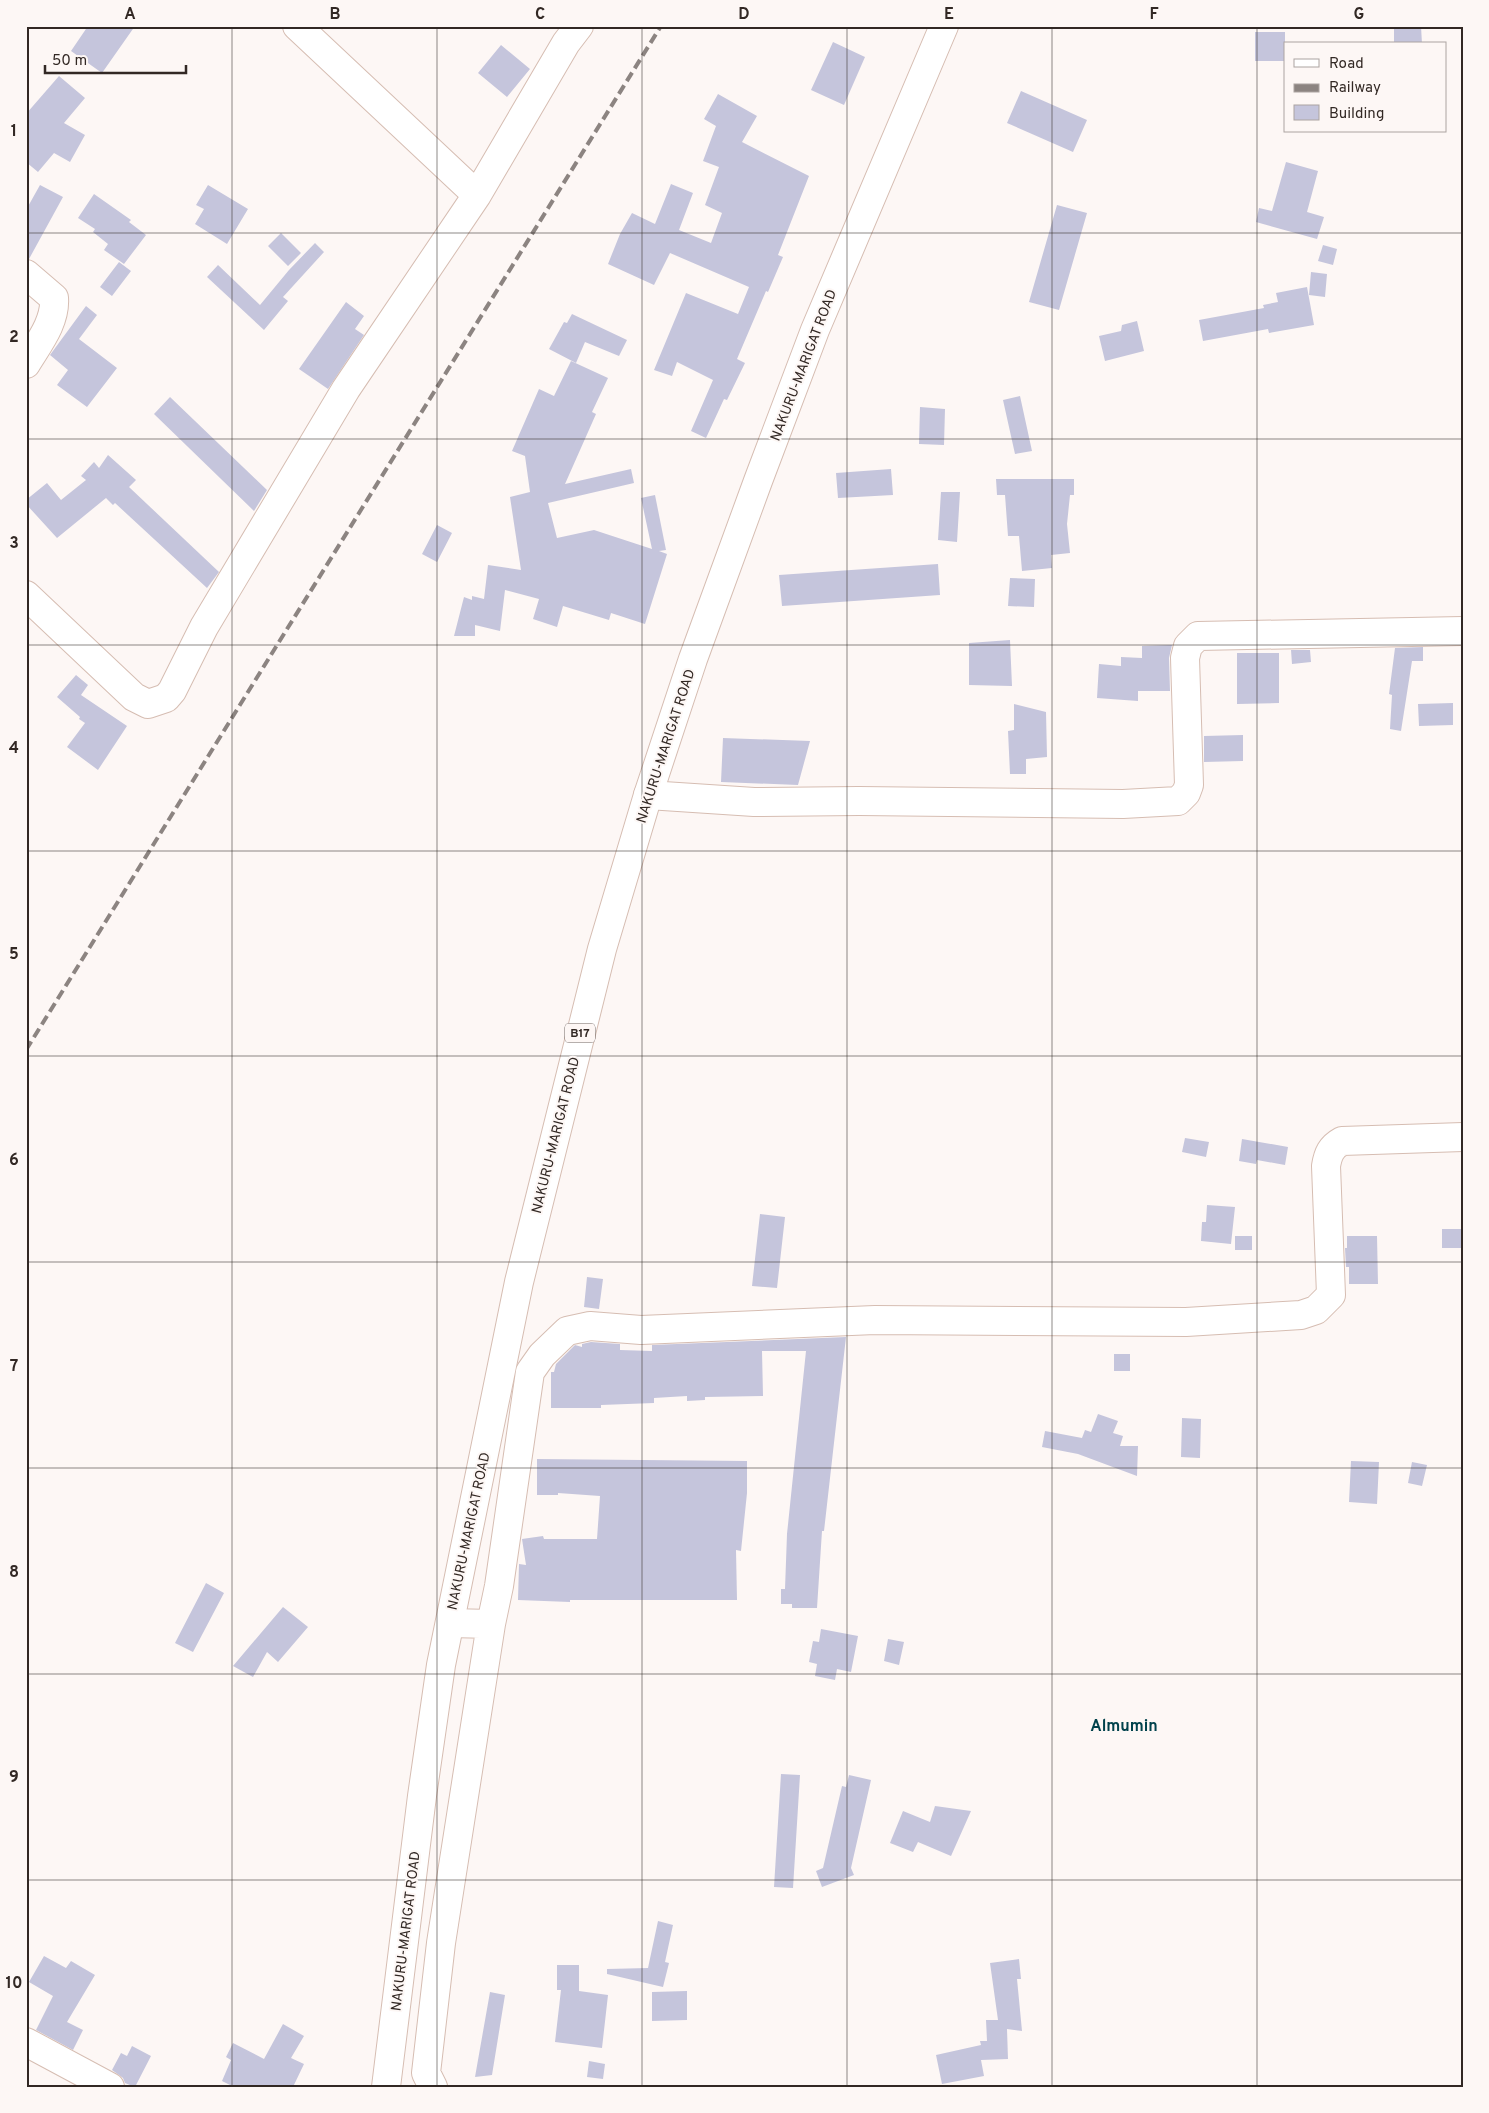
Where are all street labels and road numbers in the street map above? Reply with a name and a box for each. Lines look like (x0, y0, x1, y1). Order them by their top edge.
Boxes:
street label: NAKURU-MARIGAT ROAD (768, 287, 841, 444)
street label: NAKURU-MARIGAT ROAD (633, 667, 699, 826)
road number: B17 (565, 1024, 595, 1042)
street label: NAKURU-MARIGAT ROAD (529, 1055, 584, 1215)
street label: NAKURU-MARIGAT ROAD (444, 1451, 495, 1612)
street label: NAKURU-MARIGAT ROAD (388, 1850, 425, 2012)

